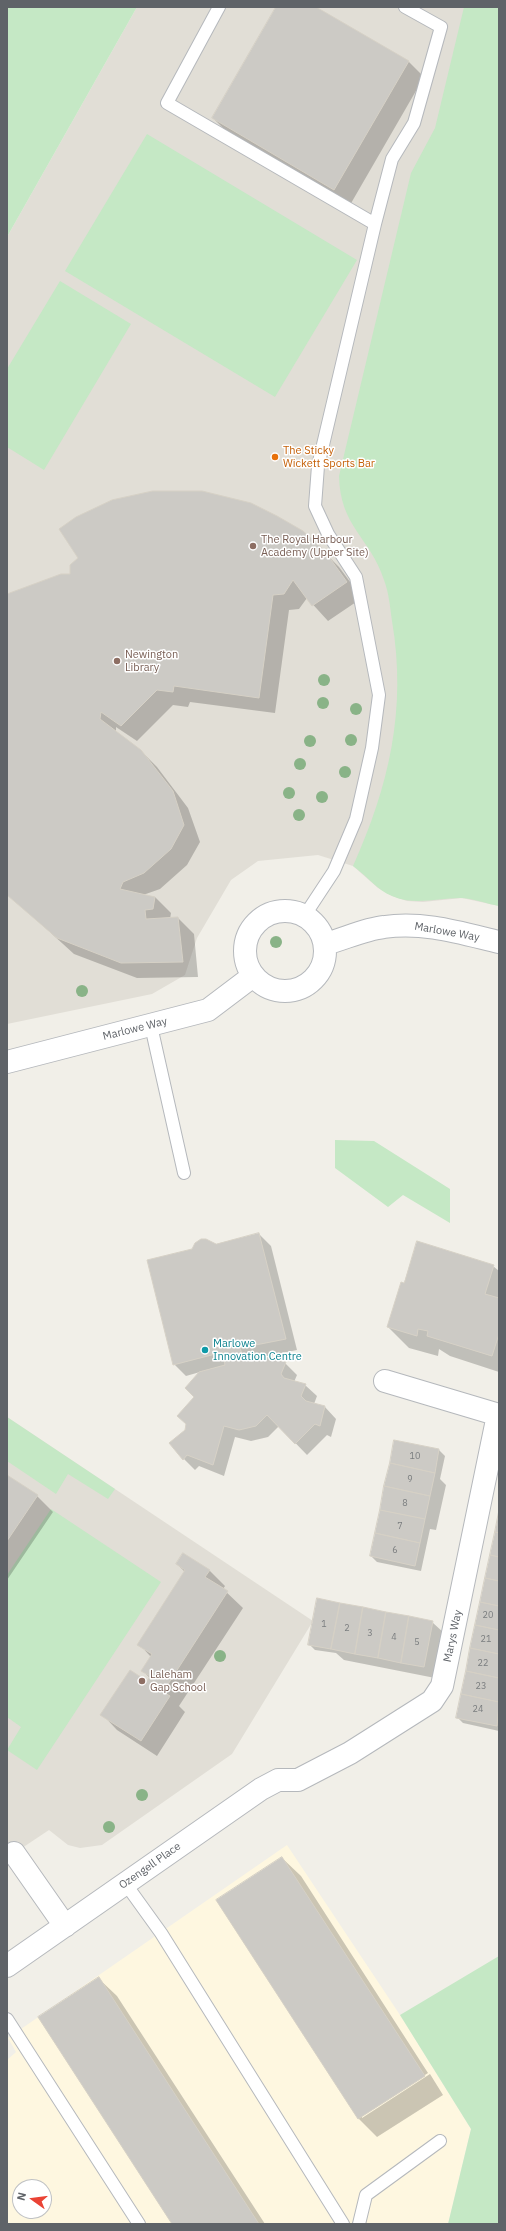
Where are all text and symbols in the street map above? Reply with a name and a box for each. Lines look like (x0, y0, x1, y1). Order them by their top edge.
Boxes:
place label: The Sticky Wickett Sports Bar (283, 444, 375, 470)
marker: The Sticky Wickett Sports Bar (270, 452, 280, 462)
place label: The Royal Harbour Academy (Upper Site) (261, 533, 369, 559)
marker: The Royal Harbour Academy (Upper Site) (248, 541, 258, 551)
place label: Newington Library (125, 648, 178, 674)
marker: Newington Library (112, 656, 122, 666)
street label: Marlowe Way (413, 920, 481, 944)
street label: Marlowe Way (101, 1015, 169, 1043)
place label: Marlowe Innovation Centre (213, 1337, 302, 1363)
marker: Marlowe Innovation Centre (200, 1345, 210, 1355)
house number: 10 (410, 1451, 420, 1461)
house number: 9 (407, 1474, 413, 1484)
house number: 8 (402, 1498, 408, 1508)
house number: 7 (397, 1521, 403, 1531)
house number: 6 (392, 1545, 398, 1555)
street label: Marys Way (441, 1609, 465, 1663)
house number: 20 (483, 1610, 493, 1620)
house number: 1 (321, 1619, 327, 1629)
house number: 2 (344, 1623, 350, 1633)
house number: 3 (367, 1628, 373, 1638)
house number: 4 (391, 1632, 397, 1642)
house number: 21 (481, 1634, 491, 1644)
house number: 5 (414, 1637, 420, 1647)
house number: 22 (478, 1658, 488, 1668)
place label: Laleham Gap School (150, 1668, 206, 1694)
marker: Laleham Gap School (137, 1676, 147, 1686)
house number: 23 (476, 1681, 486, 1691)
house number: 24 (473, 1704, 483, 1714)
street label: Ozengell Place (117, 1840, 183, 1892)
north arrow (12, 2179, 52, 2219)
text: N (14, 2191, 29, 2202)

